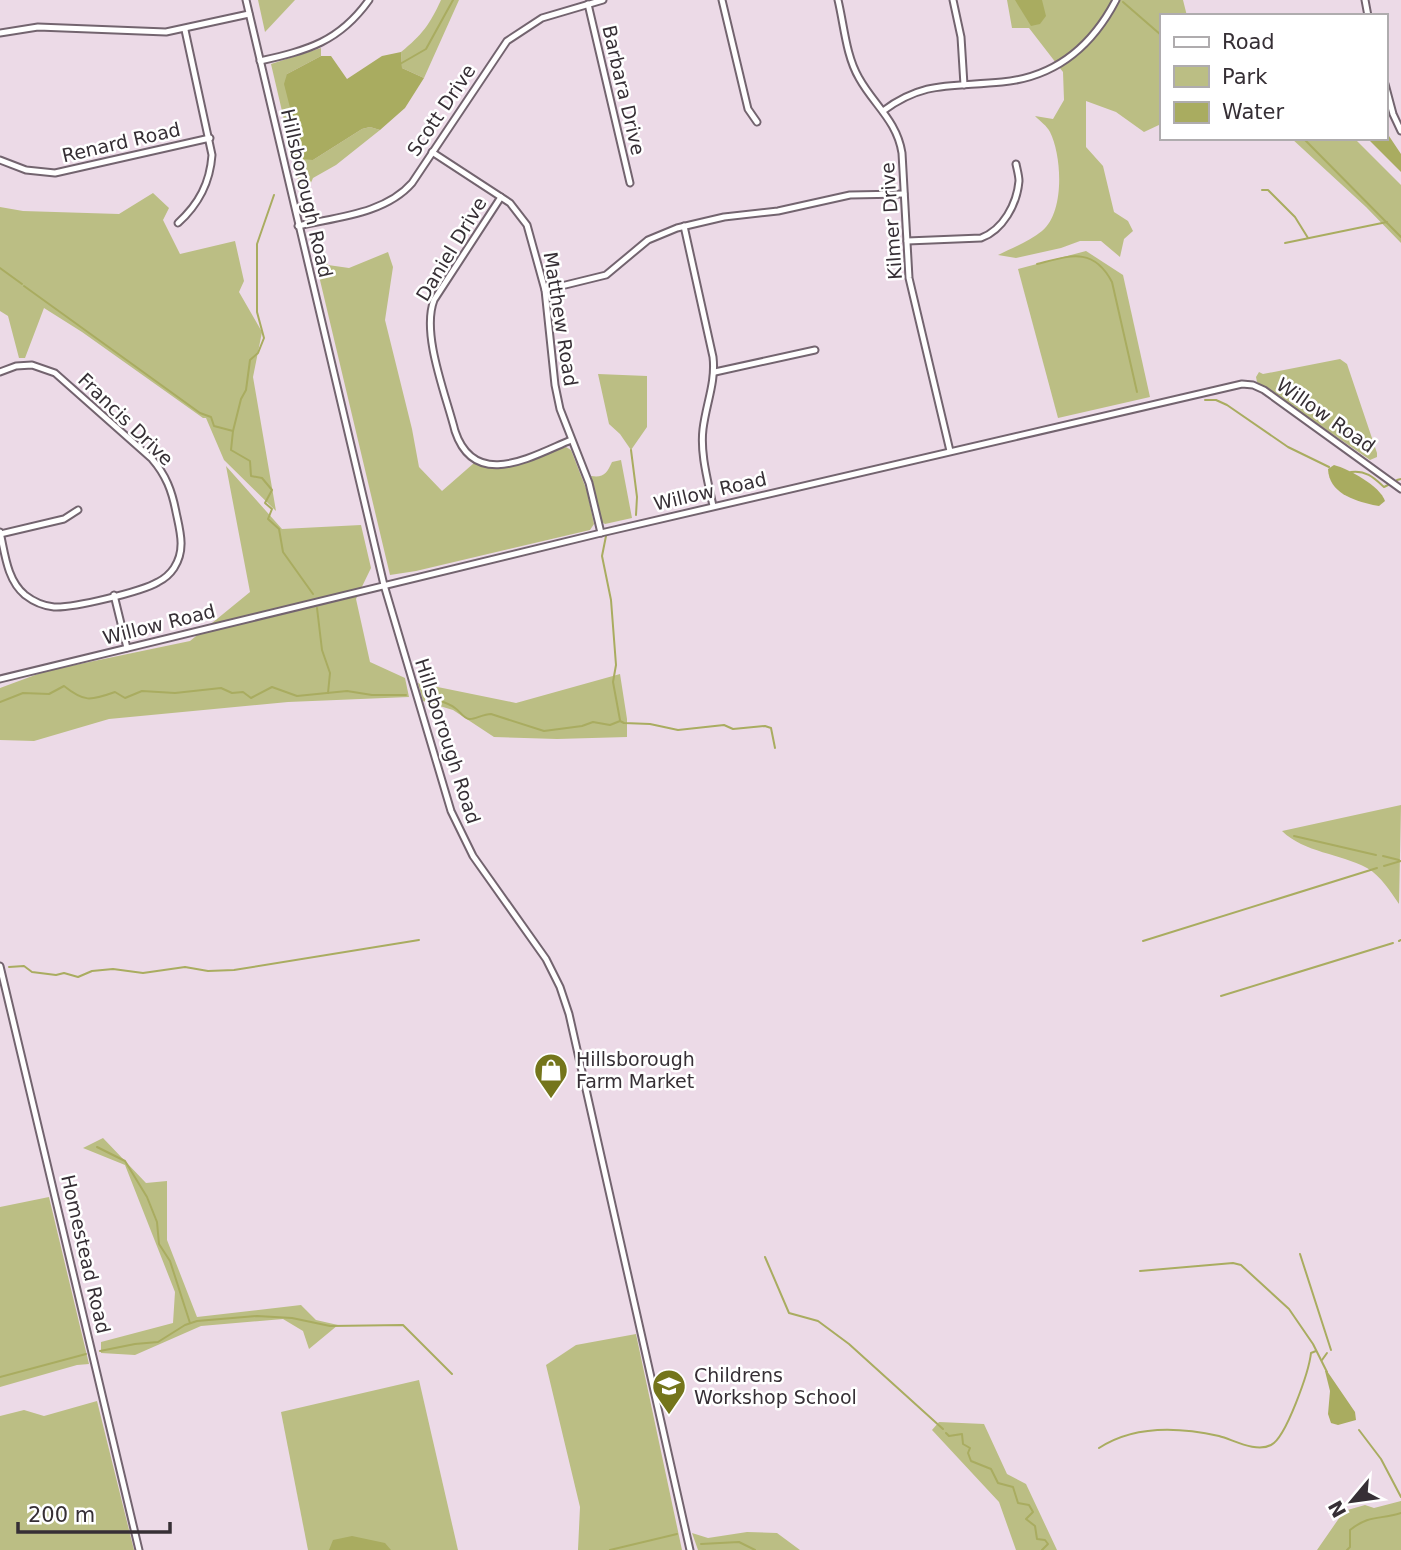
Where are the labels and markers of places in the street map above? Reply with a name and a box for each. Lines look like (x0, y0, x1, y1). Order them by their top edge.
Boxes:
place label: Hillsborough Farm Market (576, 1048, 695, 1092)
shop icon: Hillsborough Farm Market (532, 1051, 570, 1100)
place label: Childrens Workshop School (694, 1364, 857, 1408)
school or university icon: Childrens Workshop School (650, 1367, 688, 1416)

